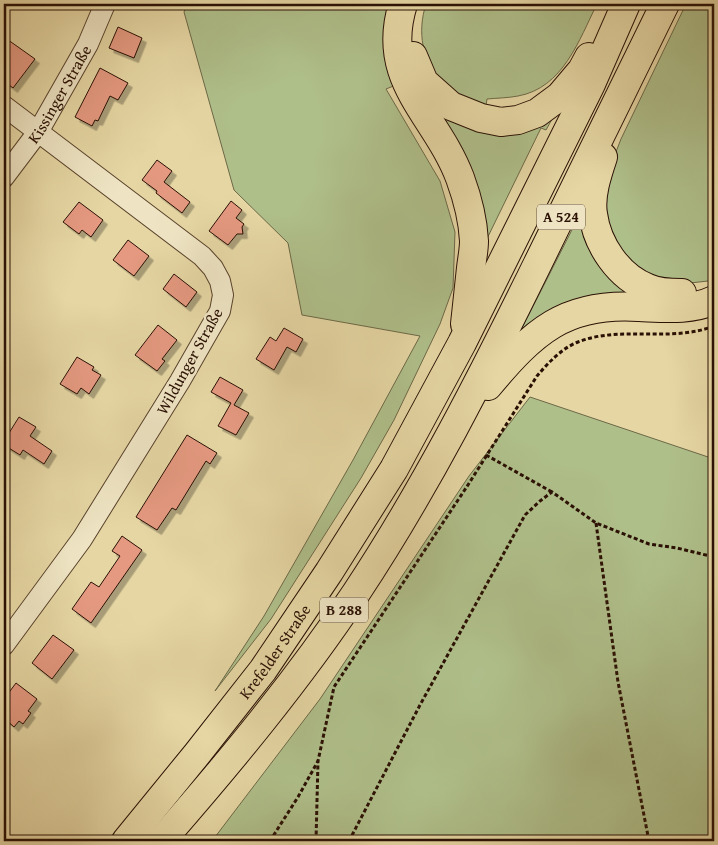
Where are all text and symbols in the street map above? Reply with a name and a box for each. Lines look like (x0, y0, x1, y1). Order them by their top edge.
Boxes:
street label: Kissinger Straße (22, 40, 97, 148)
road number: A 524 (537, 204, 585, 230)
street label: Wildunger Straße (150, 303, 228, 419)
road number: B 288 (320, 598, 368, 622)
street label: Krefelder Straße (233, 599, 316, 704)

